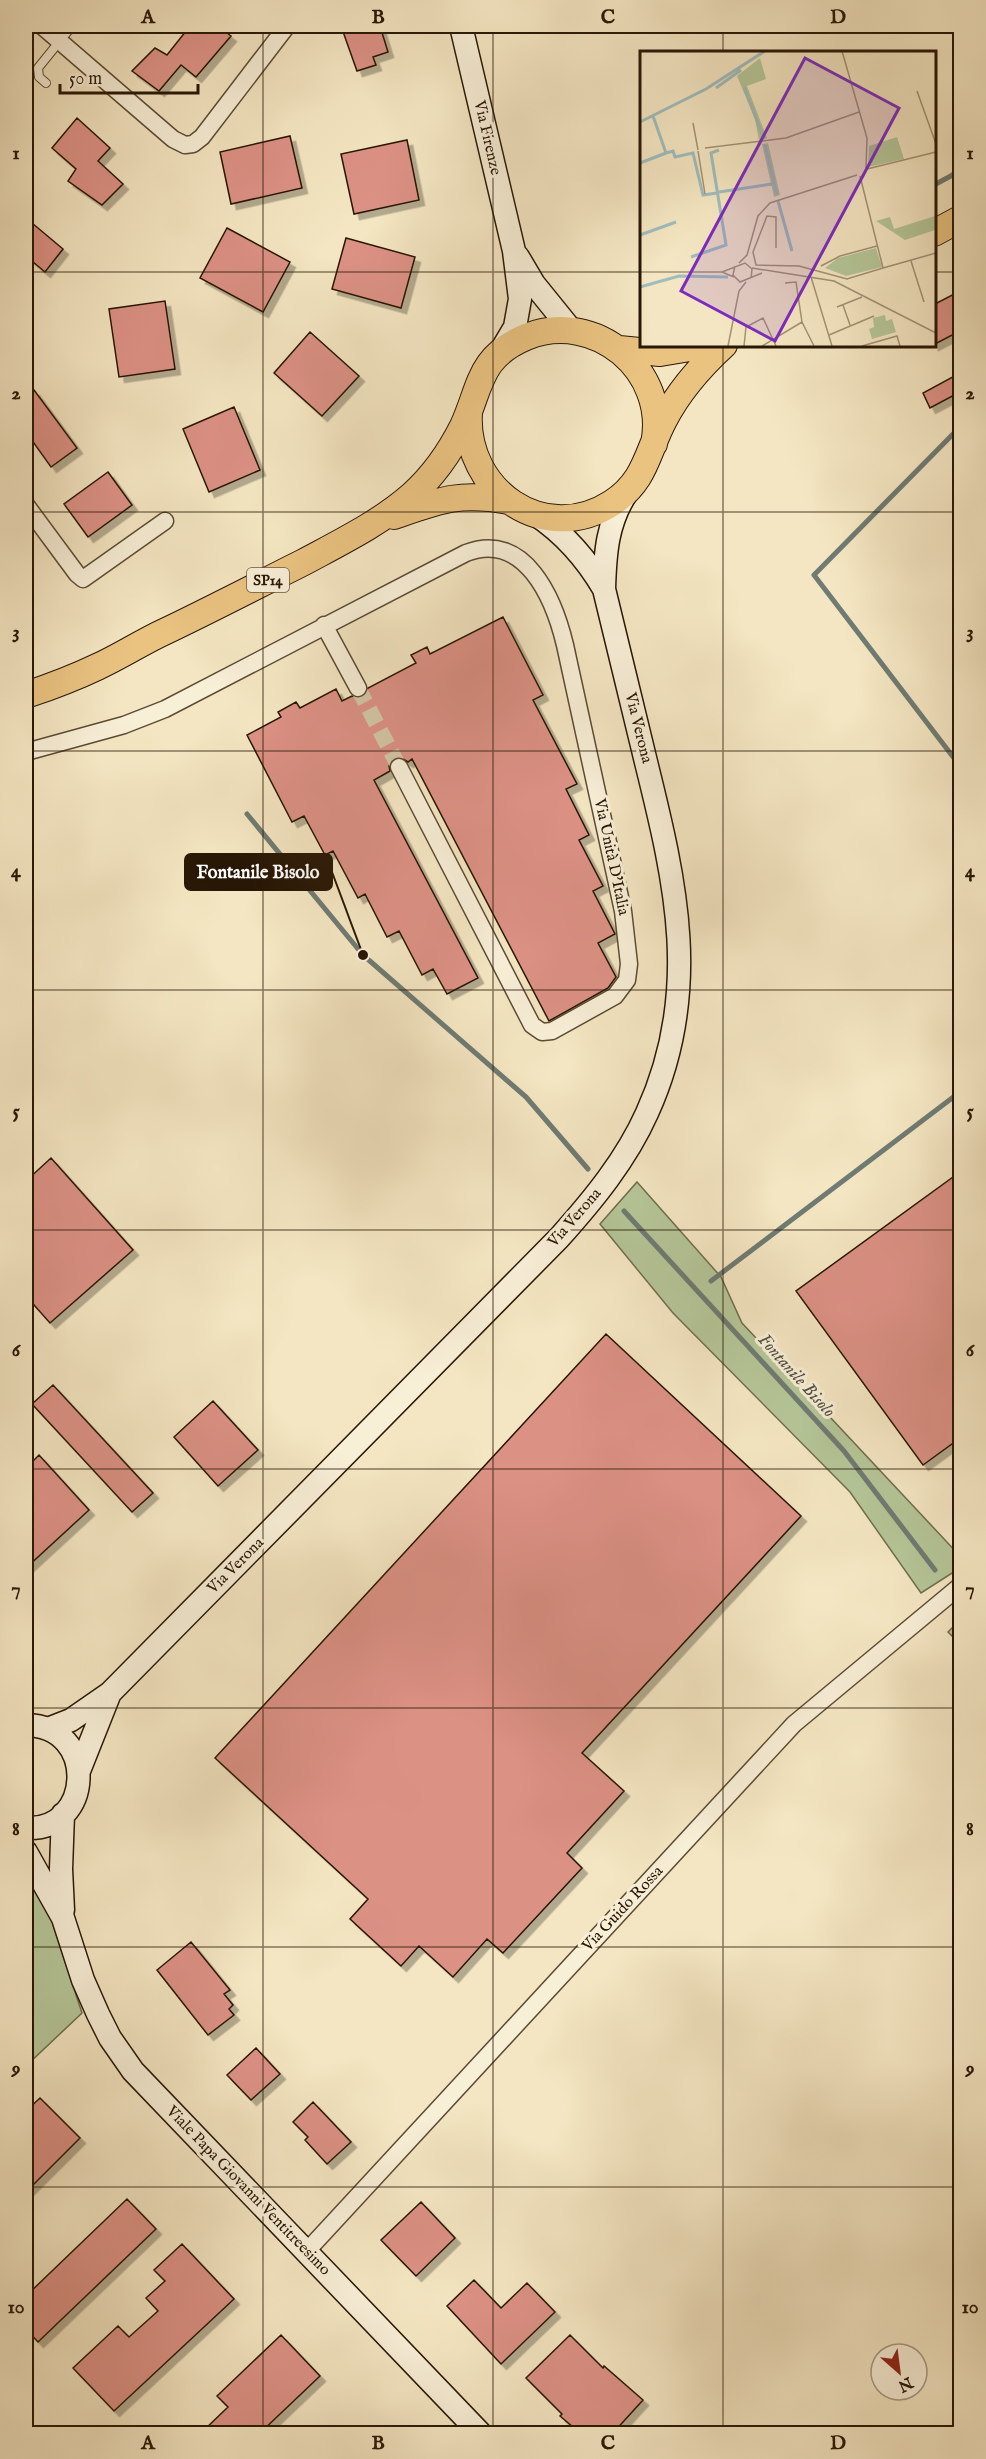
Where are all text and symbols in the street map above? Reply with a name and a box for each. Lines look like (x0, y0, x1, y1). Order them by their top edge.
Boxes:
text: A (140, 5, 156, 30)
text: B (371, 5, 385, 30)
text: C (601, 5, 615, 30)
text: D (830, 5, 846, 30)
inset map (640, 51, 935, 346)
scale bar (60, 57, 198, 95)
text: 50 m (69, 68, 102, 91)
street label: Via Firenze (468, 98, 505, 177)
text: 1 (12, 141, 20, 166)
text: 1 (966, 141, 974, 166)
text: 2 (11, 381, 21, 406)
text: 2 (965, 381, 975, 406)
road number: SP14 (247, 568, 289, 592)
text: 3 (12, 620, 20, 645)
text: 3 (966, 620, 974, 645)
street label: Via Verona (619, 690, 656, 765)
street label: Via Unità D'Italia (589, 796, 633, 917)
callout: Fontanile Bisolo (185, 854, 332, 890)
text: 4 (11, 859, 22, 884)
text: 4 (965, 859, 976, 884)
text: Fontanile Bisolo (196, 862, 320, 885)
text: 5 (12, 1099, 20, 1124)
text: 5 (966, 1099, 974, 1124)
street label: Via Verona (543, 1184, 606, 1252)
water label: Fontanile Bisolo (752, 1329, 840, 1423)
text: 6 (12, 1338, 22, 1363)
text: 6 (966, 1338, 976, 1363)
street label: Via Verona (203, 1533, 269, 1599)
text: 7 (11, 1577, 21, 1602)
text: 7 (965, 1577, 975, 1602)
text: 8 (12, 1817, 20, 1842)
text: 8 (966, 1817, 974, 1842)
street label: Via Guido Rossa (578, 1862, 668, 1957)
text: 9 (11, 2056, 21, 2081)
text: 9 (965, 2056, 975, 2081)
street label: Viale Papa Giovanni Ventitreesimo (161, 2101, 335, 2280)
text: 10 (7, 2295, 25, 2320)
text: 10 (961, 2295, 979, 2320)
north arrow (869, 2342, 929, 2402)
text: N (894, 2371, 917, 2396)
text: A (140, 2431, 156, 2456)
text: B (371, 2431, 385, 2456)
text: C (601, 2431, 615, 2456)
text: D (830, 2431, 846, 2456)

